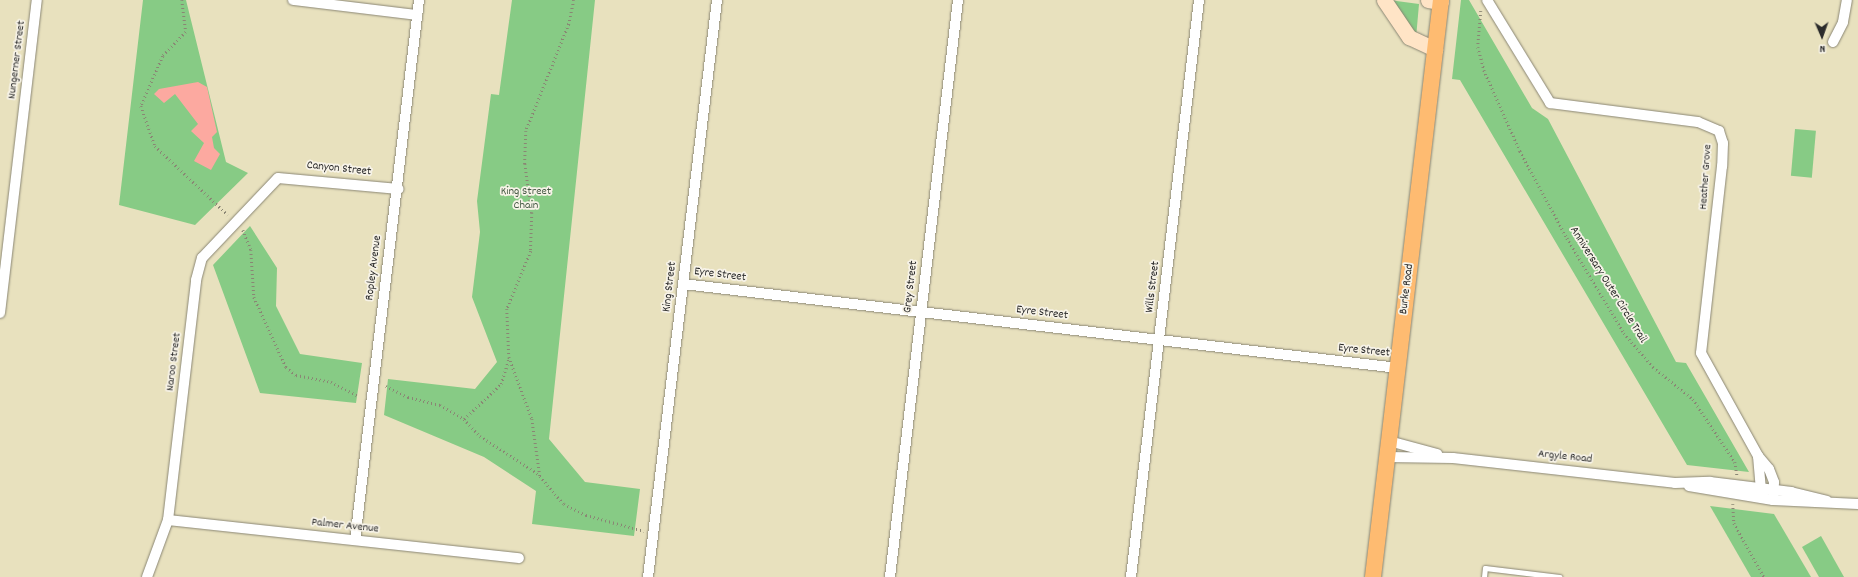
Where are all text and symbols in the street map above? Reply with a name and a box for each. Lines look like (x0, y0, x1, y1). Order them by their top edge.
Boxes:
north arrow (1802, 16, 1842, 56)
street label: Nungerner Street (5, 20, 29, 100)
text: N (1819, 40, 1825, 56)
street label: Heather Grove (1697, 144, 1715, 210)
street label: Canyon Street (306, 158, 372, 180)
park label: King Street Chain (501, 185, 551, 213)
street label: Anniversary Outer Circle Trail (1566, 224, 1650, 346)
street label: Ropley Avenue (363, 235, 385, 301)
street label: Grey Street (901, 260, 921, 314)
street label: Wills Street (1143, 260, 1163, 314)
street label: King Street (660, 261, 680, 313)
street label: Burke Road (1397, 263, 1417, 315)
street label: Eyre Street (693, 265, 747, 285)
street label: Eyre Street (1015, 303, 1069, 323)
street label: Naroo Street (163, 332, 185, 392)
street label: Eyre Street (1337, 341, 1391, 361)
street label: Argyle Road (1537, 447, 1593, 467)
street label: Palmer Avenue (311, 515, 379, 537)

